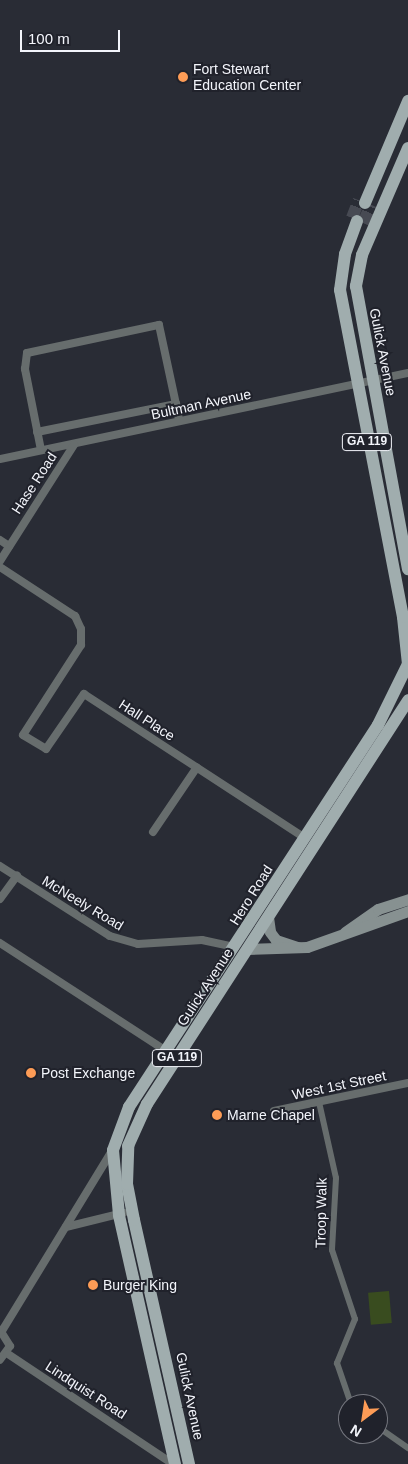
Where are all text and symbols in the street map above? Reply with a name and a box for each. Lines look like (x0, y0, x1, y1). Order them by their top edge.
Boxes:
scale bar (22, 20, 122, 52)
text: 100 m (28, 30, 70, 47)
place label: Fort Stewart Education Center (193, 61, 301, 94)
marker: Fort Stewart Education Center (177, 71, 189, 83)
street label: Gulick Avenue (366, 306, 400, 398)
street label: Bultman Avenue (149, 385, 253, 423)
road number: GA 119 (341, 432, 393, 452)
street label: Hase Road (8, 449, 60, 517)
street label: Hall Place (116, 696, 178, 744)
street label: Hero Road (226, 862, 276, 928)
street label: McNeely Road (39, 872, 127, 934)
street label: Gulick Avenue (173, 945, 237, 1029)
road number: GA 119 (151, 1048, 203, 1068)
place label: Post Exchange (41, 1065, 135, 1081)
marker: Post Exchange (25, 1067, 37, 1079)
street label: West 1st Street (291, 1067, 387, 1103)
place label: Marne Chapel (227, 1107, 315, 1123)
marker: Marne Chapel (211, 1109, 223, 1121)
street label: Troop Walk (312, 1178, 330, 1248)
place label: Burger King (103, 1277, 177, 1293)
marker: Burger King (87, 1279, 99, 1291)
street label: Gulick Avenue (172, 1350, 208, 1442)
street label: Lindquist Road (42, 1358, 130, 1422)
north arrow (338, 1394, 388, 1444)
text: N (347, 1422, 364, 1440)

